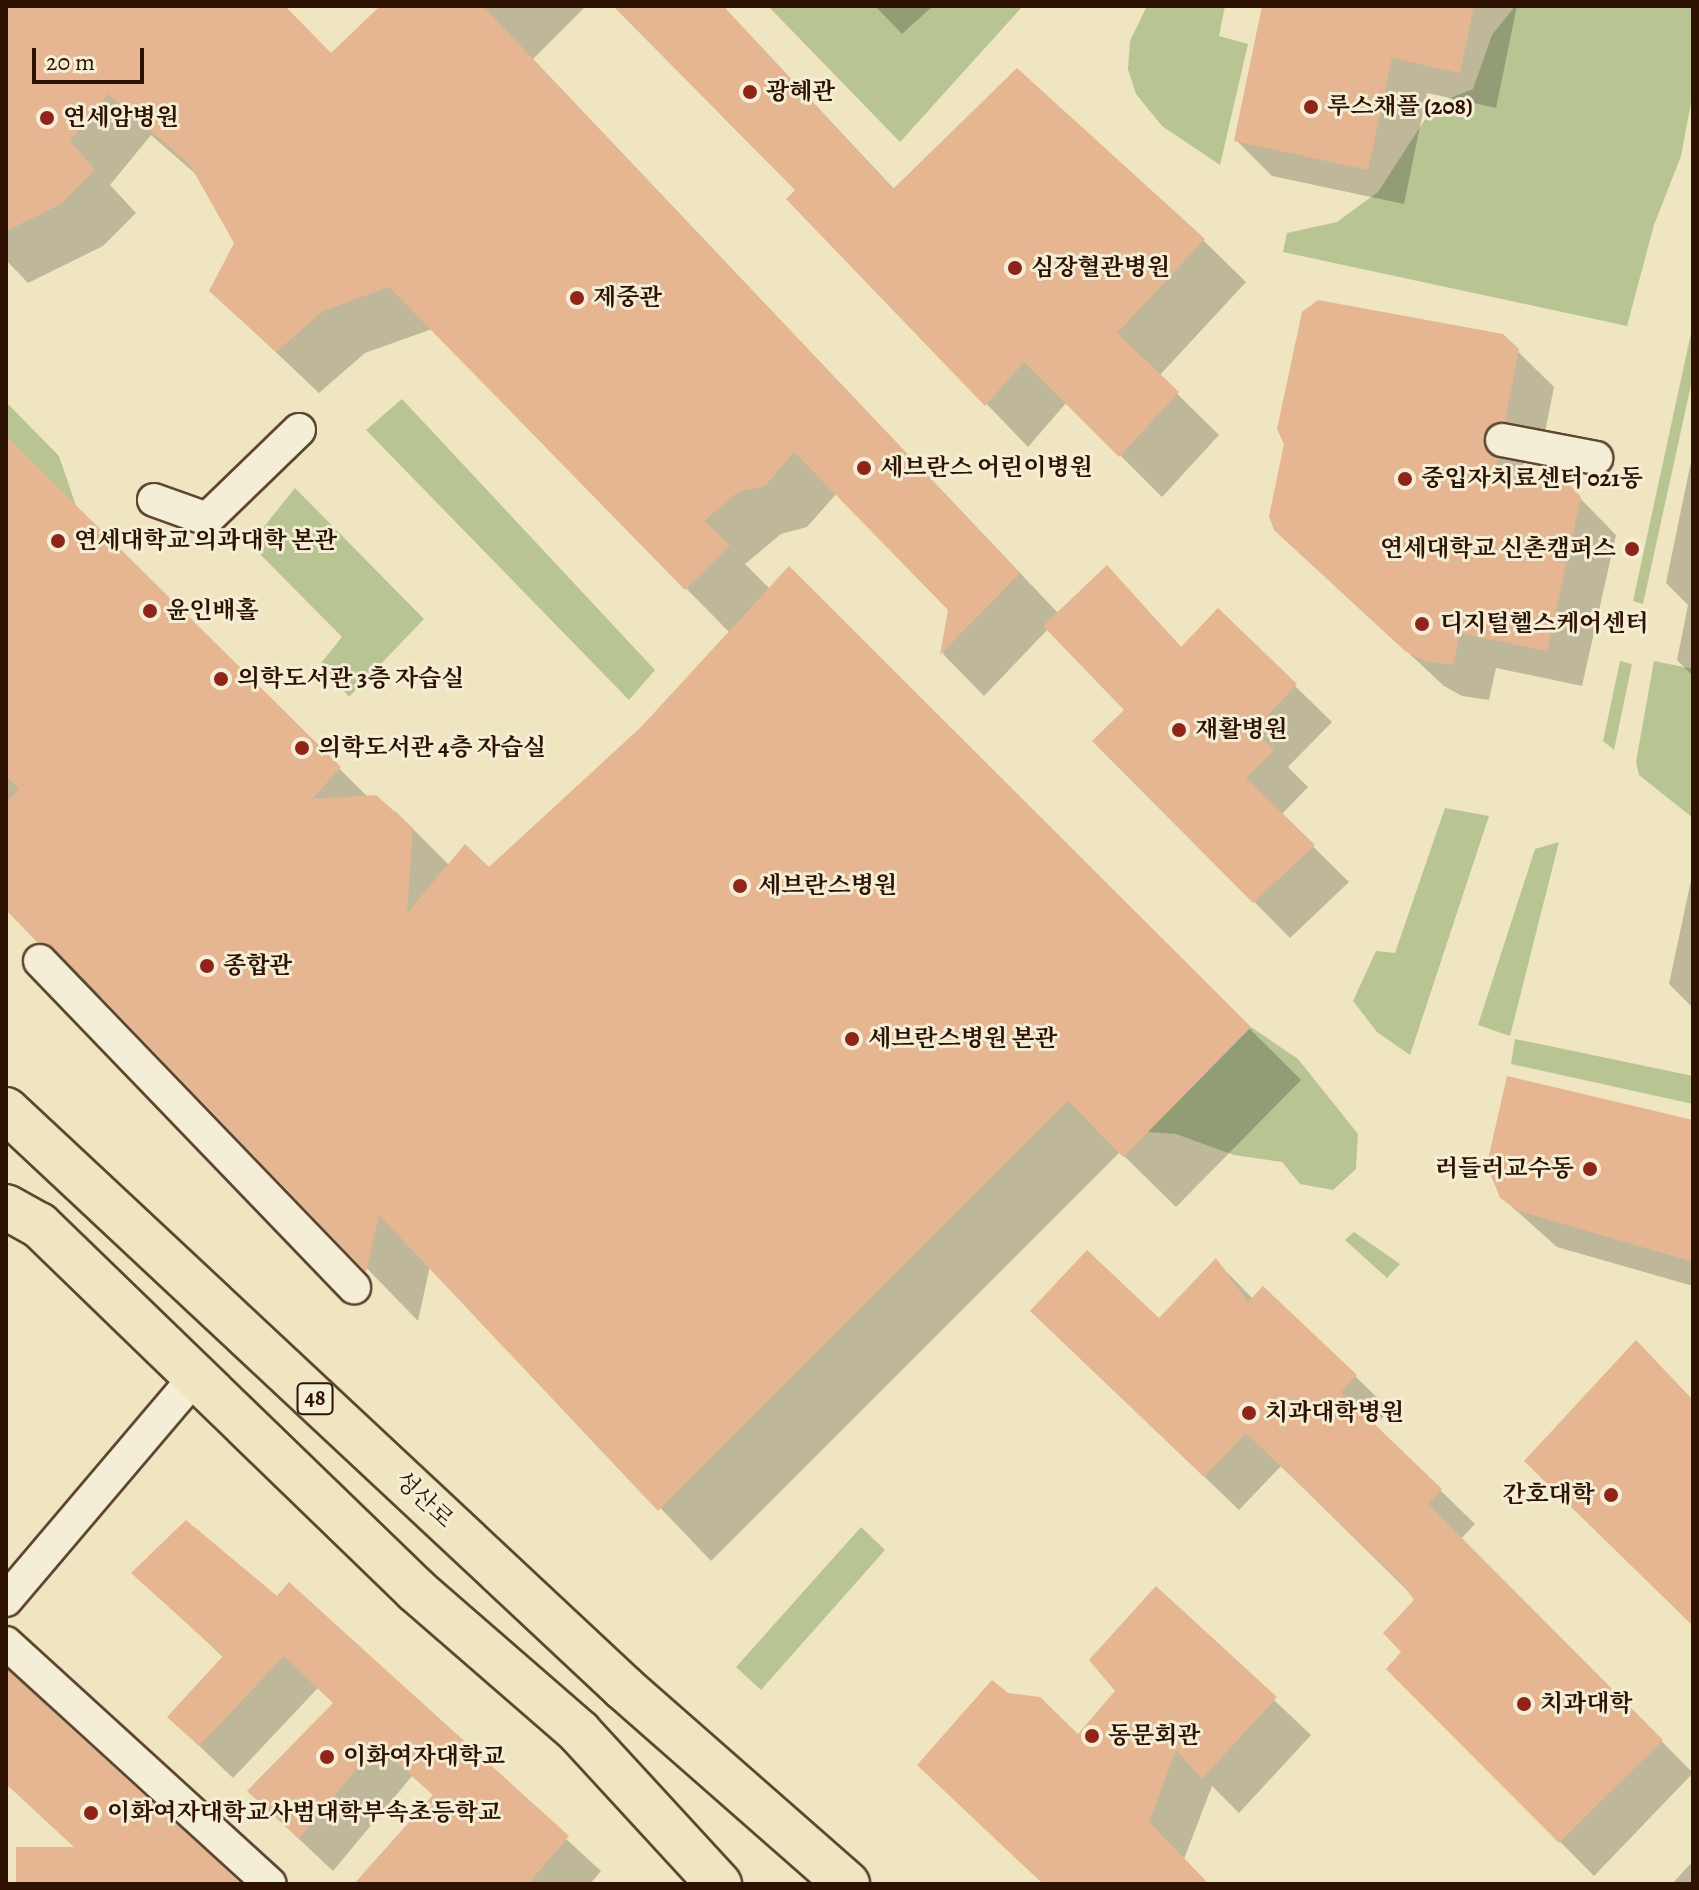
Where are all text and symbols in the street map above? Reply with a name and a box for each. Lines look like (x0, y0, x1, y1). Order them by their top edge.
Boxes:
scale bar (36, 32, 148, 82)
text: 20 m (46, 46, 95, 78)
place label: 광혜관 (766, 78, 836, 106)
marker: 광혜관 (741, 83, 759, 101)
place label: 루스채플 (208) (1327, 93, 1473, 121)
marker: 루스채플 (208) (1302, 98, 1320, 116)
place label: 연세암병원 (63, 104, 179, 132)
marker: 연세암병원 (38, 109, 56, 127)
place label: 심장혈관병원 (1031, 254, 1170, 282)
marker: 심장혈관병원 (1006, 259, 1024, 277)
place label: 제중관 (593, 284, 663, 312)
marker: 제중관 (568, 289, 586, 307)
place label: 세브란스 어린이병원 (880, 454, 1093, 482)
marker: 세브란스 어린이병원 (855, 459, 873, 477)
place label: 중입자치료센터 021동 (1421, 465, 1643, 493)
marker: 중입자치료센터 021동 (1396, 470, 1414, 488)
place label: 연세대학교 의과대학 본관 (74, 527, 337, 555)
marker: 연세대학교 의과대학 본관 (49, 532, 67, 550)
place label: 연세대학교 신촌캠퍼스 (1380, 535, 1616, 563)
marker: 연세대학교 신촌캠퍼스 (1623, 540, 1641, 558)
place label: 윤인배홀 (166, 597, 259, 625)
marker: 윤인배홀 (141, 602, 159, 620)
place label: 디지털헬스케어센터 (1440, 610, 1649, 638)
marker: 디지털헬스케어센터 (1411, 613, 1433, 635)
place label: 의학도서관 3층 자습실 (237, 665, 464, 693)
marker: 의학도서관 3층 자습실 (212, 670, 230, 688)
place label: 재활병원 (1195, 716, 1288, 744)
marker: 재활병원 (1170, 721, 1188, 739)
place label: 의학도서관 4층 자습실 (318, 734, 546, 762)
marker: 의학도서관 4층 자습실 (293, 739, 311, 757)
place label: 세브란스병원 (758, 872, 897, 900)
marker: 세브란스병원 (729, 875, 751, 897)
place label: 종합관 (223, 952, 293, 980)
marker: 종합관 (198, 957, 216, 975)
place label: 세브란스병원 본관 (868, 1025, 1058, 1053)
marker: 세브란스병원 본관 (843, 1030, 861, 1048)
place label: 러들러교수동 (1435, 1155, 1574, 1183)
marker: 러들러교수동 (1581, 1160, 1599, 1178)
road number: 48 (295, 1381, 335, 1417)
place label: 치과대학병원 (1265, 1399, 1404, 1427)
marker: 치과대학병원 (1240, 1404, 1258, 1422)
street label: 성산로 (389, 1466, 459, 1534)
place label: 간호대학 (1502, 1481, 1595, 1509)
marker: 간호대학 (1602, 1486, 1620, 1504)
place label: 치과대학 (1540, 1690, 1633, 1718)
marker: 치과대학 (1515, 1695, 1533, 1713)
place label: 동문회관 (1108, 1722, 1201, 1750)
marker: 동문회관 (1083, 1727, 1101, 1745)
place label: 이화여자대학교 (343, 1743, 505, 1771)
marker: 이화여자대학교 (318, 1748, 336, 1766)
place label: 이화여자대학교사범대학부속초등학교 (107, 1799, 501, 1827)
marker: 이화여자대학교사범대학부속초등학교 (82, 1804, 100, 1822)

